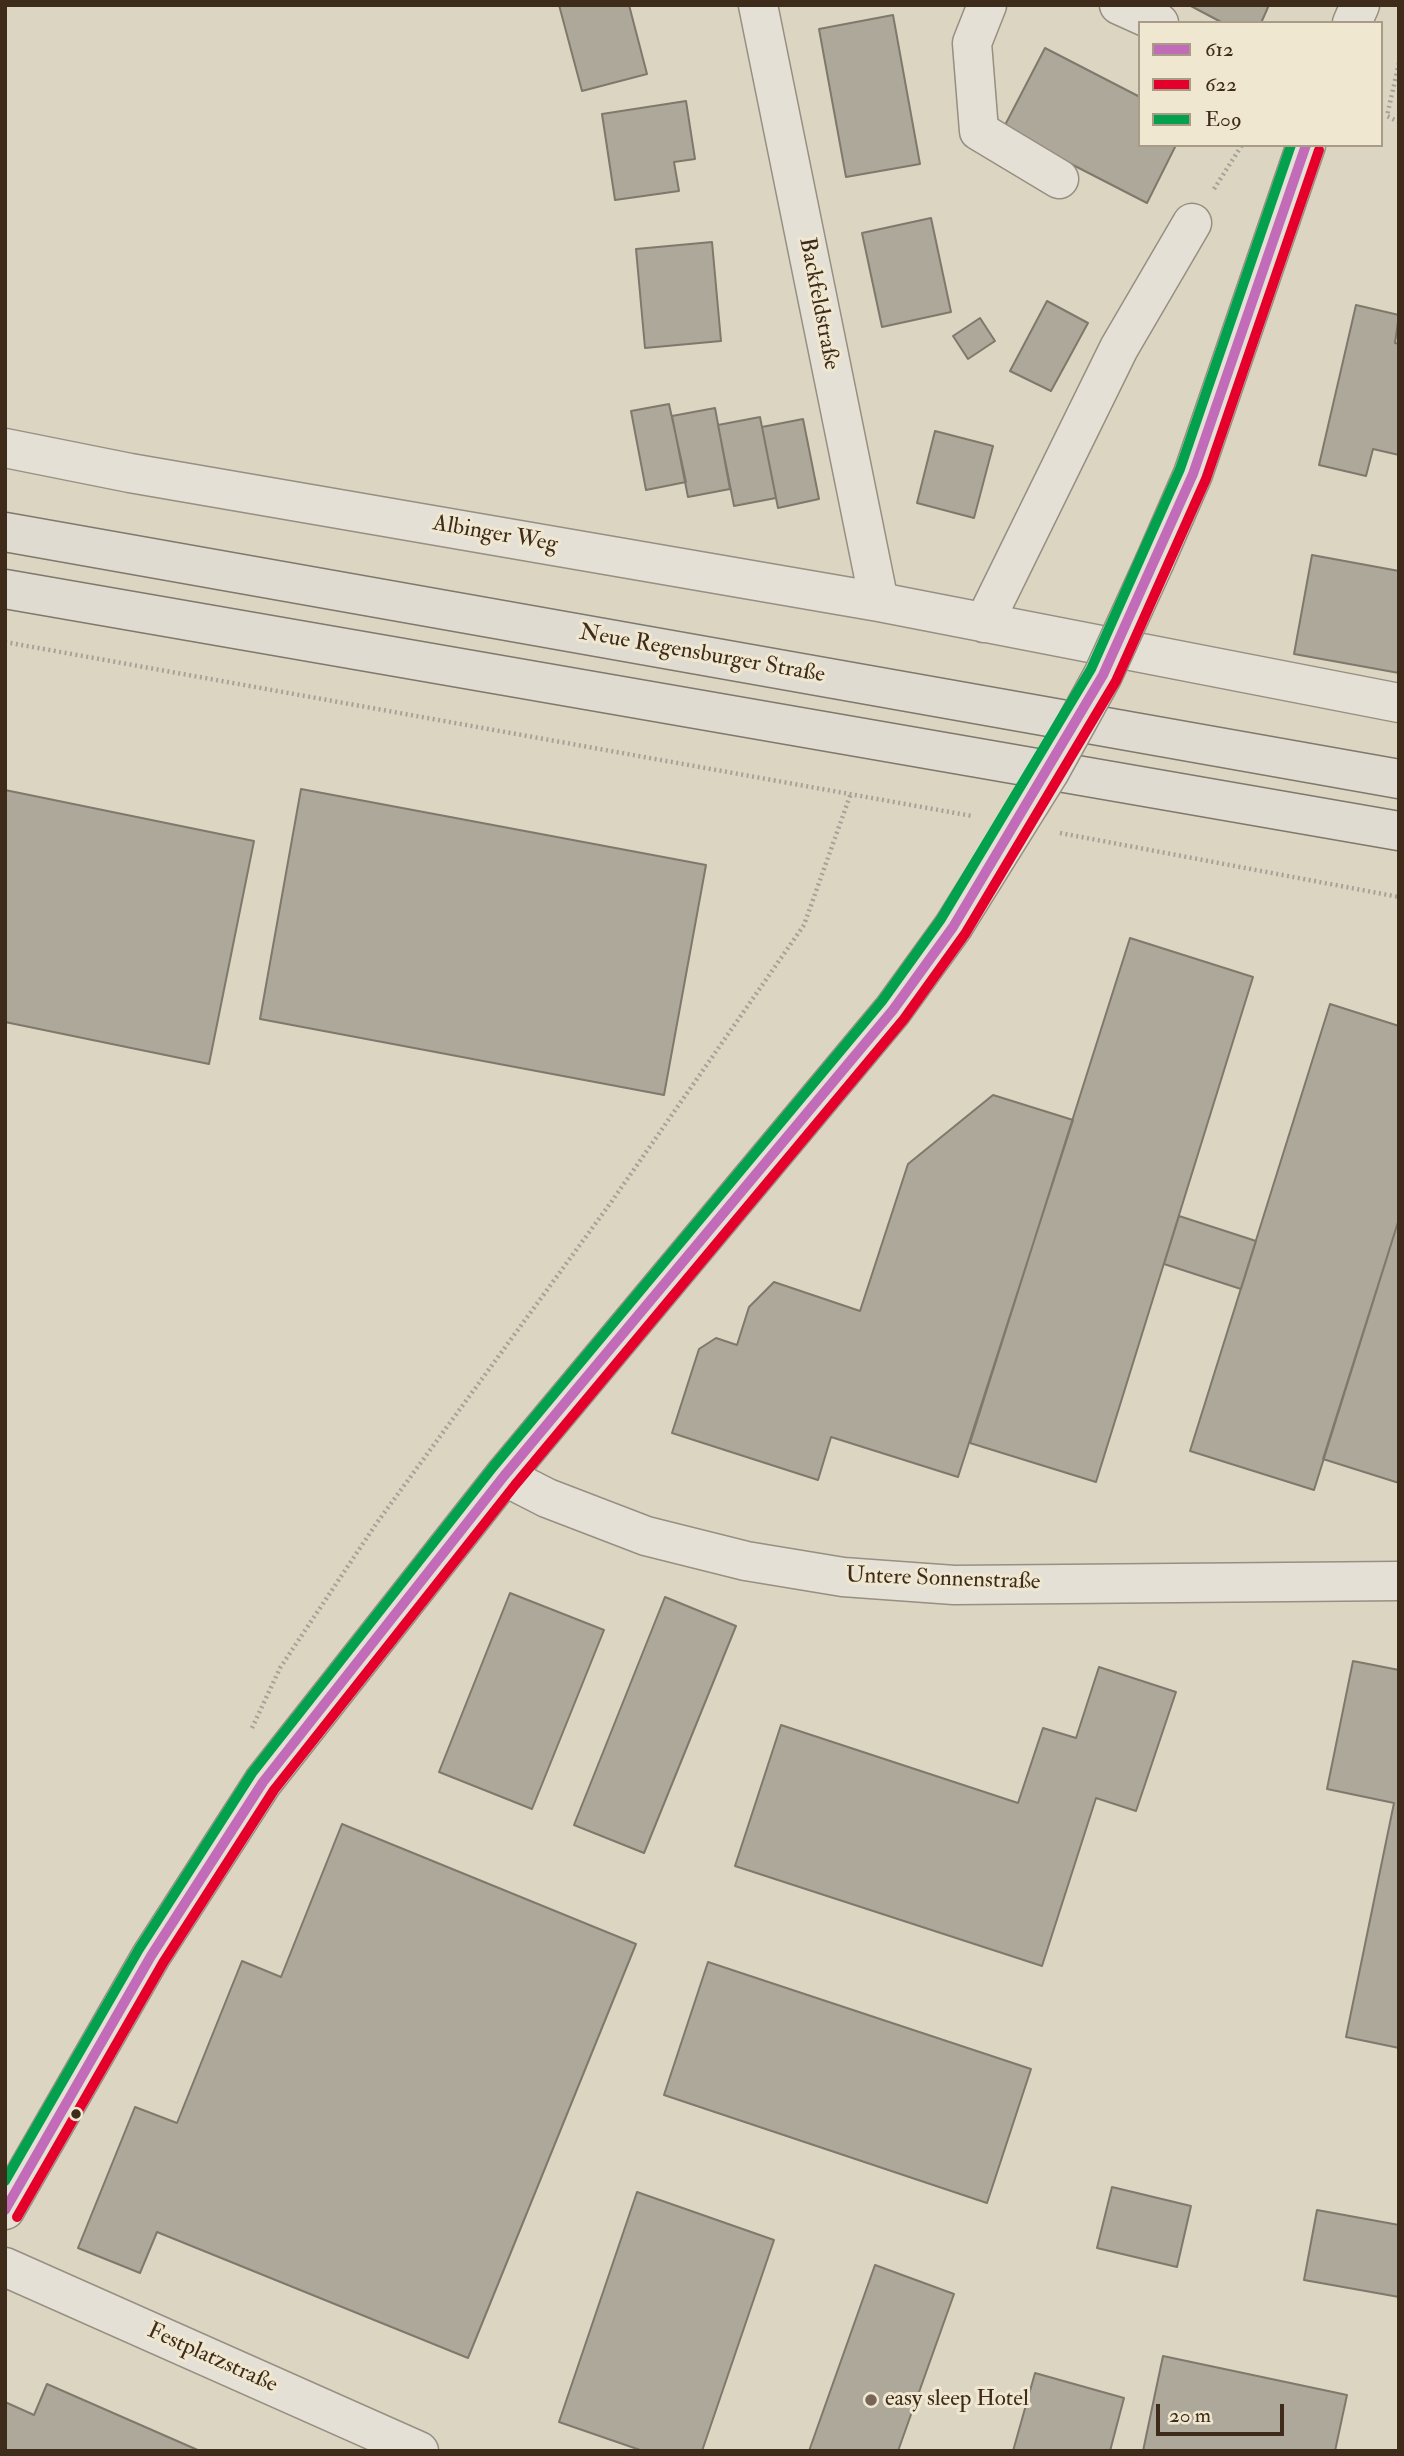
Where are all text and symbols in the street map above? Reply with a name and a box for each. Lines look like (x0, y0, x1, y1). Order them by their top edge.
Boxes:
legend (1138, 21, 1383, 147)
text: 612 (1205, 36, 1234, 63)
text: 622 (1205, 71, 1237, 98)
text: E09 (1205, 106, 1242, 133)
street label: Backfeldstraße (792, 235, 844, 373)
street label: Albinger Weg (430, 510, 560, 560)
street label: Neue Regensburger Straße (577, 620, 827, 690)
street label: Untere Sonnenstraße (845, 1563, 1041, 1597)
unlabelled marker (69, 2107, 83, 2121)
street label: Festplatzstraße (143, 2318, 281, 2400)
place label: easy sleep Hotel (885, 2386, 1029, 2414)
scale bar (1159, 2390, 1287, 2434)
marker: easy sleep Hotel (863, 2392, 879, 2408)
text: 20 m (1169, 2402, 1211, 2429)

